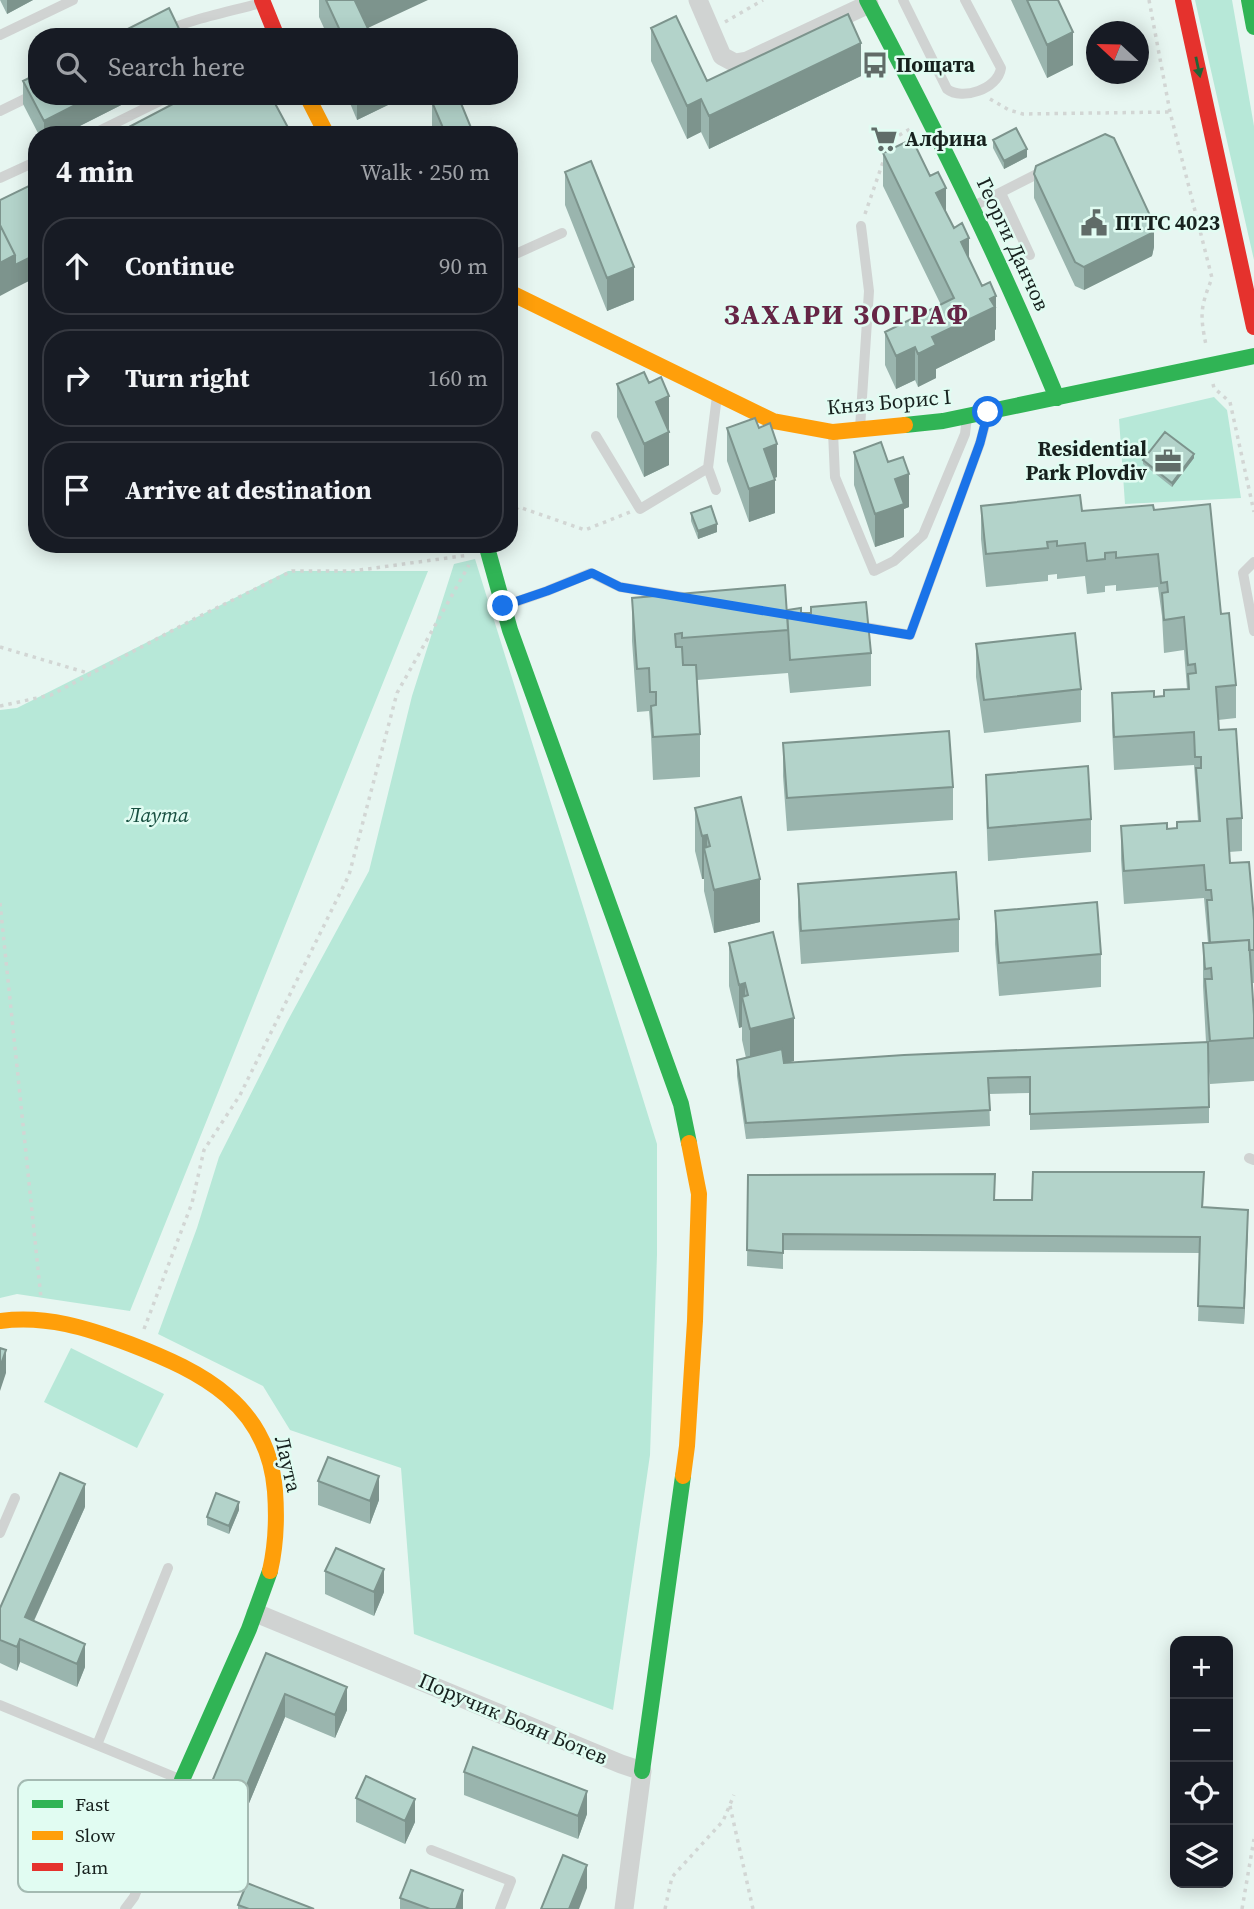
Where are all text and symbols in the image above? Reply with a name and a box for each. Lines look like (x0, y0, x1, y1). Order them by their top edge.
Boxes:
north arrow (1086, 21, 1149, 84)
search box (28, 28, 518, 105)
icon: search (52, 48, 90, 86)
text: Search here (108, 49, 245, 85)
bus stop icon: Пощата (860, 50, 890, 80)
place label: Пощата (896, 50, 976, 79)
one-way arrow (1192, 56, 1203, 78)
supermarket icon: Алфина (869, 124, 899, 154)
place label: Алфина (905, 124, 988, 153)
text: 4 min (56, 151, 134, 192)
text: Walk · 250 m (360, 156, 490, 188)
street label: Георги Данчов (970, 172, 1057, 315)
public building icon: ПТТС 4023 (1079, 208, 1109, 238)
place label: ПТТС 4023 (1115, 208, 1220, 237)
icon: ahead (58, 247, 96, 285)
text: Continue (125, 248, 234, 284)
text: 90 m (439, 250, 488, 282)
district label: ЗАХАРИ ЗОГРАФ (724, 295, 970, 333)
icon: right (58, 359, 96, 397)
text: Turn right (125, 360, 249, 396)
text: 160 m (427, 362, 488, 394)
street label: Княз Борис I (825, 382, 952, 421)
route start (972, 396, 1003, 427)
place label: Residential Park Plovdiv (1025, 434, 1147, 487)
office icon: Residential Park Plovdiv (1153, 446, 1183, 476)
icon: arrive (58, 471, 96, 509)
text: Arrive at destination (125, 472, 372, 508)
route end (487, 590, 518, 621)
park label: Лаута (126, 800, 189, 829)
street label: Лаута (268, 1433, 309, 1495)
map controls (1170, 1636, 1233, 1888)
button: + (1170, 1636, 1233, 1699)
street label: Поручик Боян Ботев (414, 1666, 612, 1772)
button: − (1170, 1699, 1233, 1762)
button: locate (1170, 1762, 1233, 1825)
legend (18, 1780, 248, 1892)
text: Fast (75, 1791, 110, 1817)
text: Slow (75, 1822, 116, 1848)
button: layers (1170, 1825, 1233, 1888)
text: Jam (74, 1854, 108, 1880)

